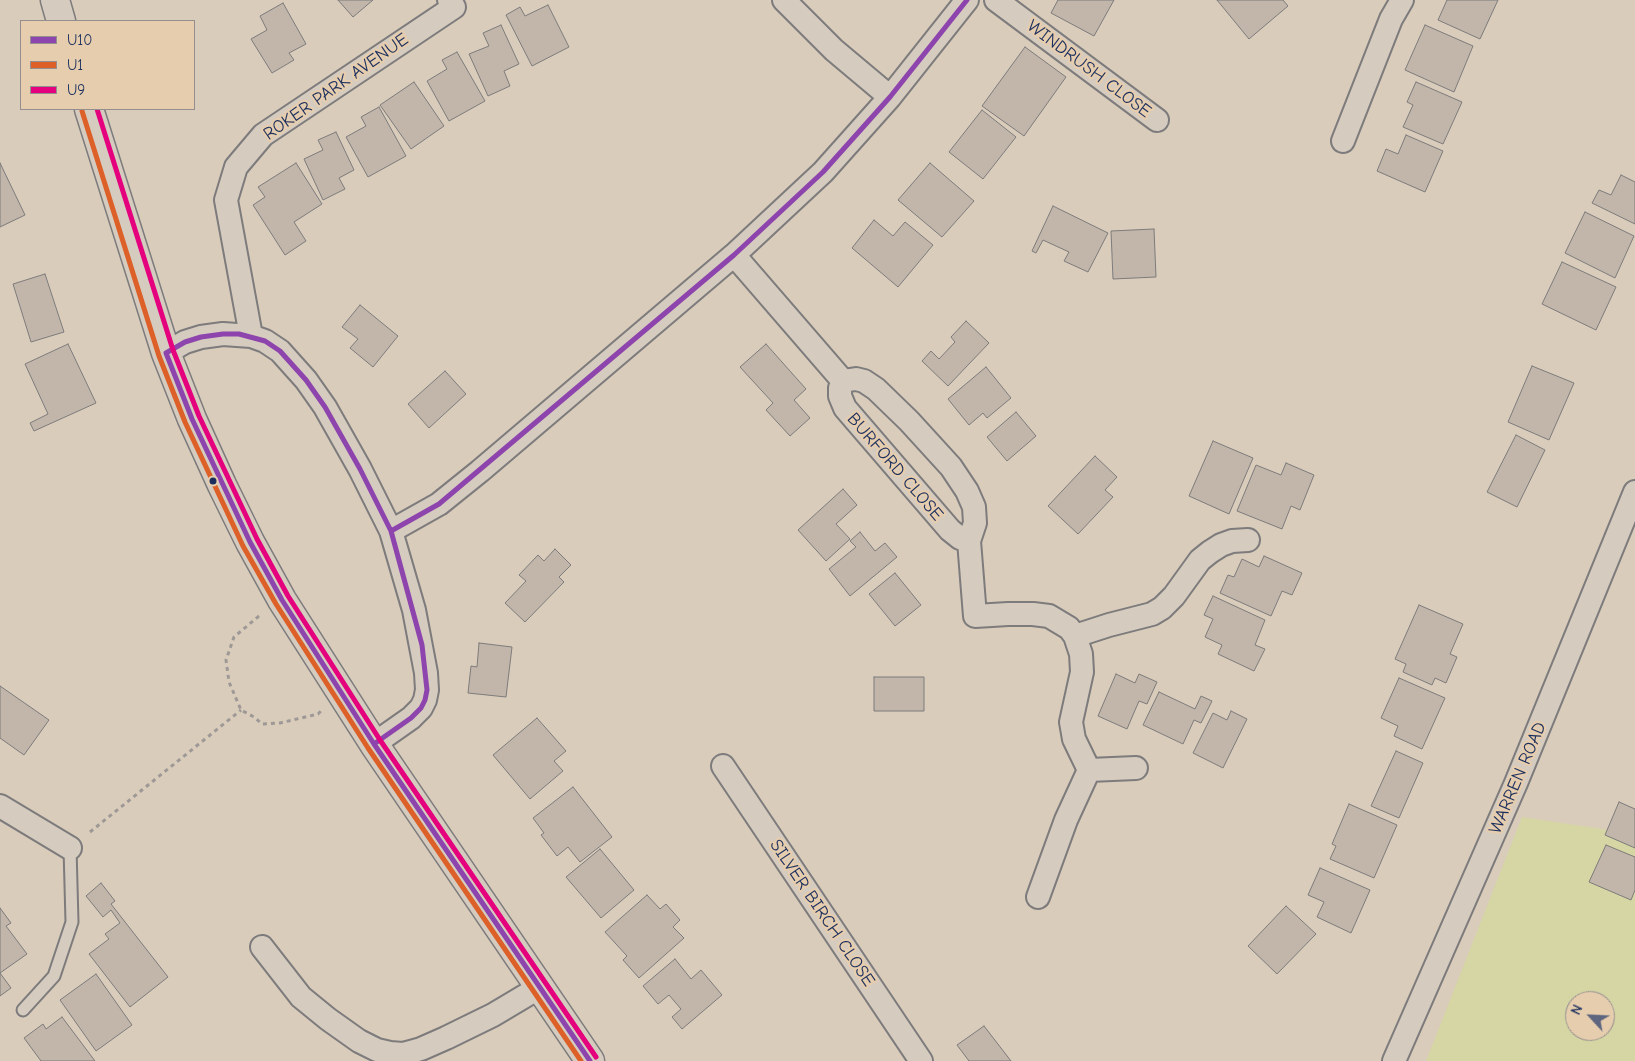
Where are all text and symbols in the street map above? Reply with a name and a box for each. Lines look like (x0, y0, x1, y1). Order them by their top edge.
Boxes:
street label: WINDRUSH CLOSE (1023, 15, 1155, 123)
legend (20, 20, 195, 110)
street label: ROKER PARK AVENUE (259, 29, 413, 145)
text: U10 (67, 31, 92, 49)
text: U1 (67, 56, 83, 74)
text: U9 (67, 81, 85, 99)
street label: BURFORD CLOSE (842, 409, 948, 525)
unlabelled marker (208, 476, 218, 486)
street label: WARREN ROAD (1485, 719, 1551, 837)
street label: SILVER BIRCH CLOSE (765, 835, 879, 991)
north arrow (1565, 991, 1615, 1041)
text: N (1567, 1002, 1586, 1018)

